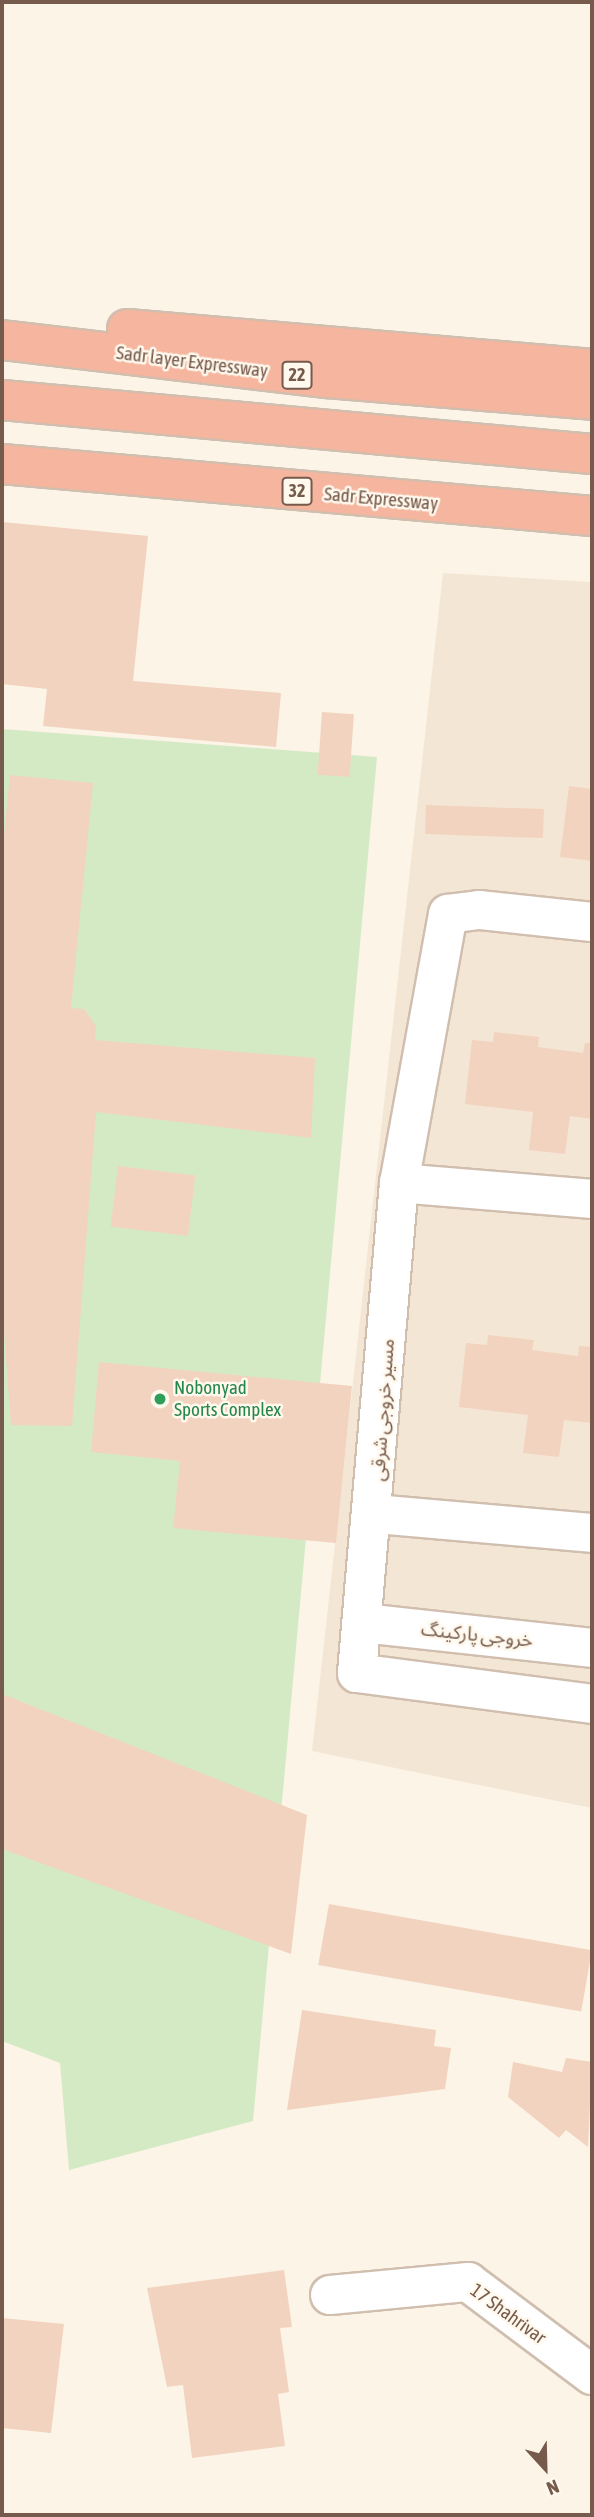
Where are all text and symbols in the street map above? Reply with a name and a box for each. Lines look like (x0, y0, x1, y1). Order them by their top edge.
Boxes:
street label: Sadr layer Expressway (115, 341, 269, 383)
road number: 22 (281, 360, 313, 390)
road number: 32 (281, 476, 313, 505)
street label: Sadr Expressway (323, 483, 439, 515)
street label: مسیر خروجی شرقی (367, 1338, 399, 1482)
place label: Nobonyad Sports Complex (174, 1377, 281, 1421)
marker: Nobonyad Sports Complex (152, 1391, 168, 1407)
street label: خروجی پارکینگ (420, 1618, 534, 1652)
street label: 17 Shahrivar (466, 2279, 550, 2349)
north arrow (510, 2433, 580, 2503)
text: N (544, 2475, 562, 2500)

